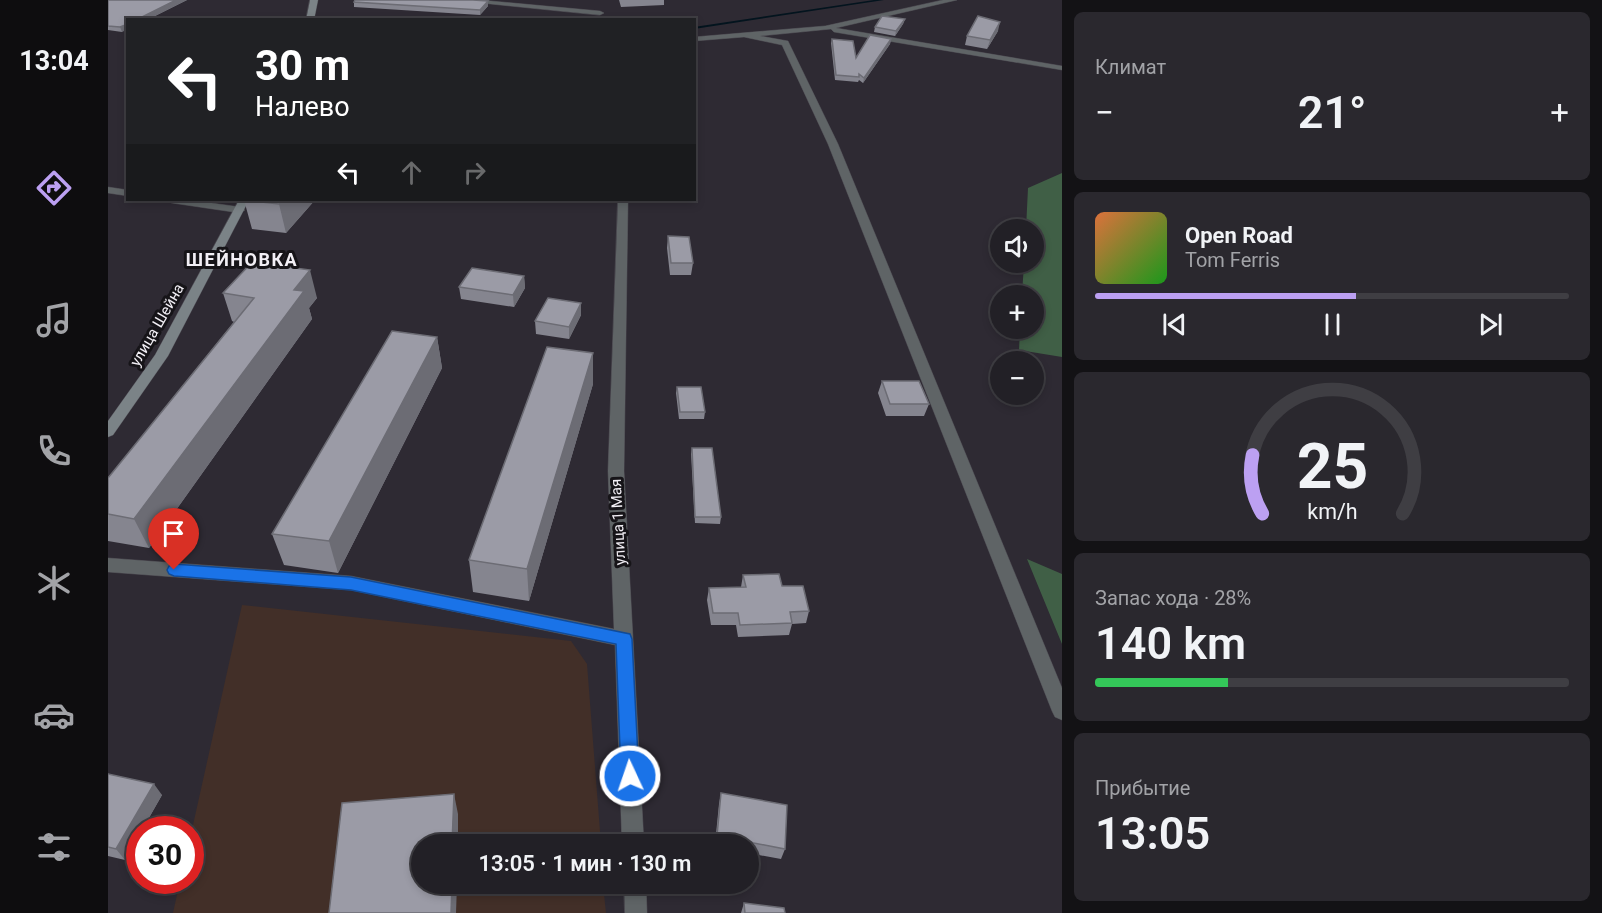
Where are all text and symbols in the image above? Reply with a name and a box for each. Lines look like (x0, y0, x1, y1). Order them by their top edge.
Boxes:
text: 30 m (255, 41, 350, 90)
icon: left (156, 42, 234, 120)
text: 13:04 (19, 45, 89, 77)
text: Климат (1095, 55, 1166, 79)
text: 21° (1298, 86, 1366, 139)
text: Налево (255, 91, 350, 123)
text: − (1095, 93, 1114, 132)
text: + (1550, 93, 1569, 132)
icon: left (332, 156, 365, 189)
icon: ahead (395, 156, 428, 189)
icon: right (458, 156, 491, 189)
icon: directions (33, 167, 75, 209)
map controls (990, 219, 1044, 405)
button: sound (990, 219, 1044, 273)
text: Open Road (1185, 223, 1293, 248)
text: Tom Ferris (1185, 248, 1280, 272)
district label: ШЕЙНОВКА (186, 249, 298, 270)
street label: улица Шейна (126, 280, 188, 370)
button: + (990, 285, 1044, 339)
icon: music (33, 299, 75, 341)
icon: previous (1158, 308, 1191, 341)
icon: pause (1316, 308, 1349, 341)
icon: next (1474, 308, 1507, 341)
button: − (990, 351, 1044, 405)
icon: phone (33, 430, 75, 472)
text: 25 (1296, 430, 1368, 503)
street label: улица 1 Мая (607, 478, 629, 566)
text: km/h (1307, 499, 1357, 524)
pin (148, 508, 199, 570)
icon: arrive (157, 517, 190, 550)
icon: climate (33, 562, 75, 604)
text: Запас хода · 28% (1095, 586, 1251, 610)
text: 140 km (1095, 617, 1246, 670)
icon: car (33, 694, 75, 736)
position arrow (598, 744, 662, 808)
text: Прибытие (1095, 776, 1190, 800)
text: 13:05 (1095, 807, 1210, 860)
speed limit sign: 30 (126, 816, 204, 894)
icon: filters (33, 826, 75, 868)
text: 13:05 · 1 мин · 130 m (479, 851, 691, 876)

